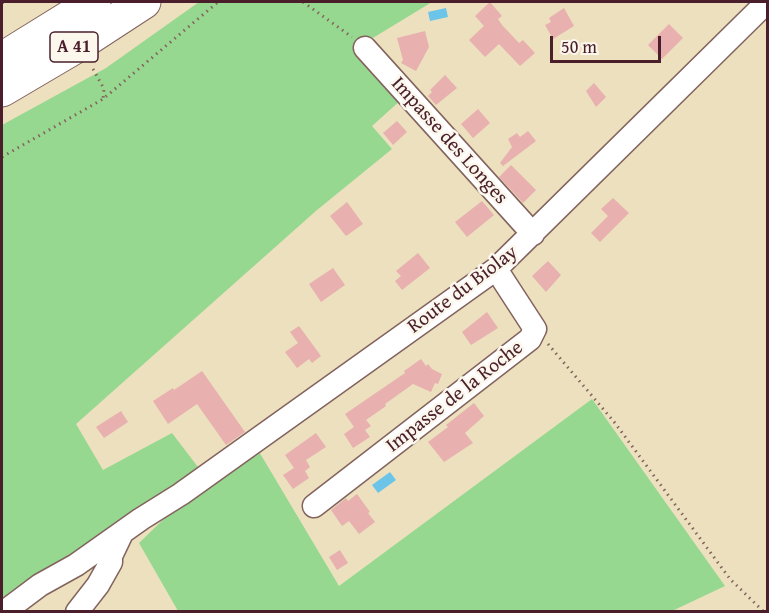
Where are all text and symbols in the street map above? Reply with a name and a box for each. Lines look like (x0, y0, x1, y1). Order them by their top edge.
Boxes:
scale bar (553, 24, 664, 62)
road number: A 41 (50, 32, 98, 62)
text: 50 m (561, 33, 597, 60)
street label: Impasse des Longes (385, 72, 513, 210)
street label: Route du Biolay (403, 241, 523, 339)
street label: Impasse de la Roche (382, 336, 528, 458)

